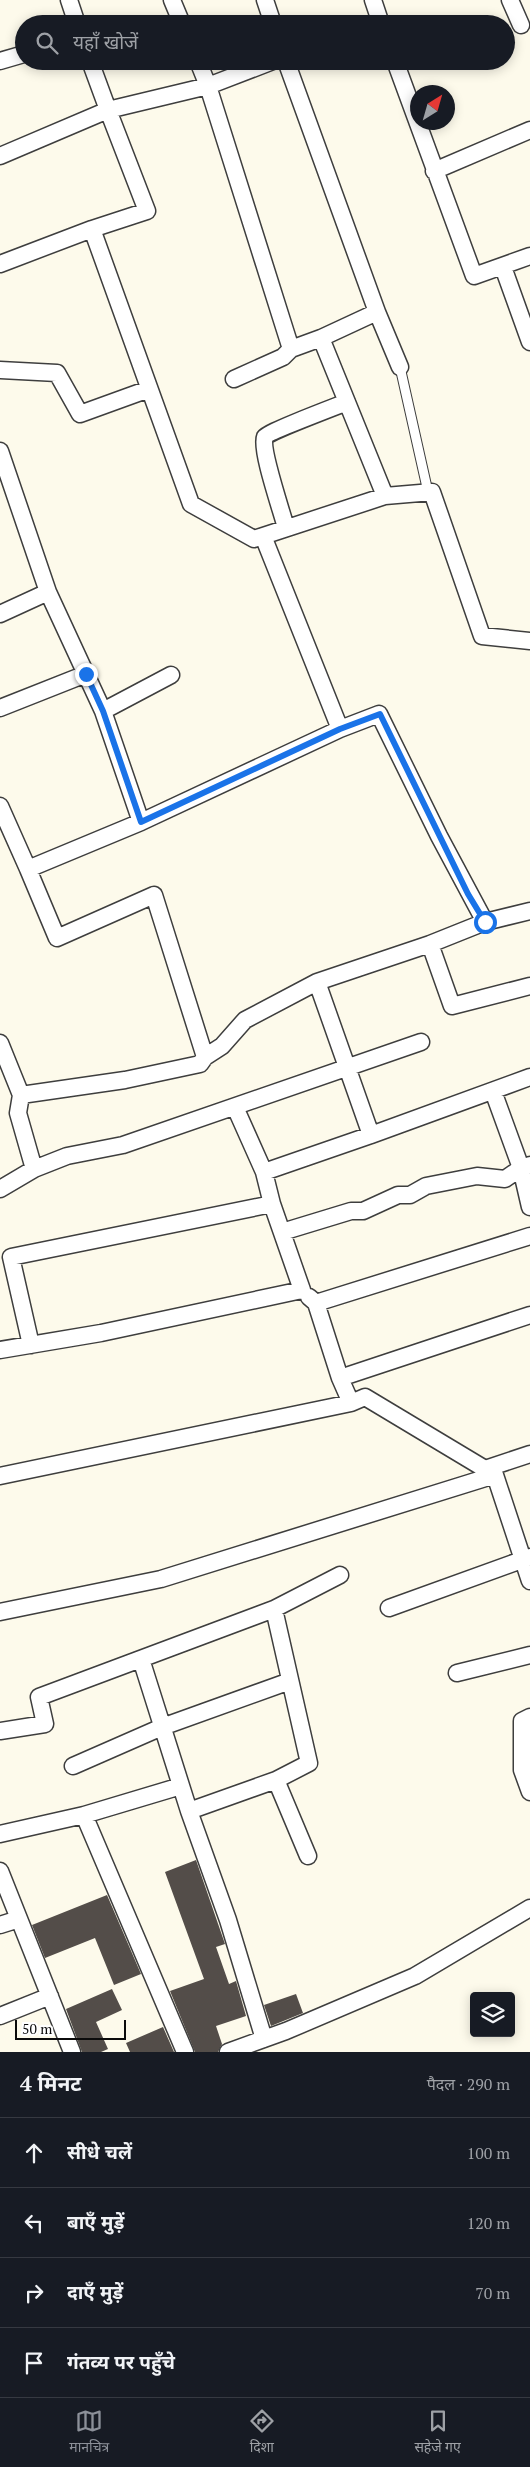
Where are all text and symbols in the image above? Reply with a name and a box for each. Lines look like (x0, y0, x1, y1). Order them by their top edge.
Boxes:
search box (15, 15, 515, 70)
icon: search (33, 29, 61, 57)
text: यहाँ खोजें (73, 29, 138, 54)
north arrow (410, 85, 455, 130)
route end (75, 663, 98, 686)
route start (474, 911, 497, 934)
map controls (470, 1992, 515, 2037)
button: layers (470, 1992, 515, 2037)
scale bar (15, 2017, 126, 2040)
text: 50 m (22, 2019, 52, 2038)
text: 4 मिनट (20, 2069, 82, 2097)
text: पैदल · 290 m (427, 2073, 510, 2095)
icon: ahead (20, 2139, 48, 2167)
text: सीधे चलें (67, 2139, 132, 2164)
text: 100 m (467, 2142, 510, 2164)
icon: left (20, 2209, 48, 2237)
text: बाएँ मुड़ें (67, 2209, 124, 2234)
text: 120 m (467, 2212, 510, 2234)
icon: right (20, 2279, 48, 2307)
text: दाएँ मुड़ें (67, 2279, 123, 2304)
text: 70 m (475, 2282, 510, 2304)
icon: arrive (20, 2349, 48, 2377)
text: गंतव्य पर पहुँचे (67, 2349, 175, 2374)
tab: मानचित्र (69, 2407, 109, 2458)
tab: दिशा (248, 2407, 276, 2458)
tab: सहेजे गए (414, 2407, 461, 2458)

